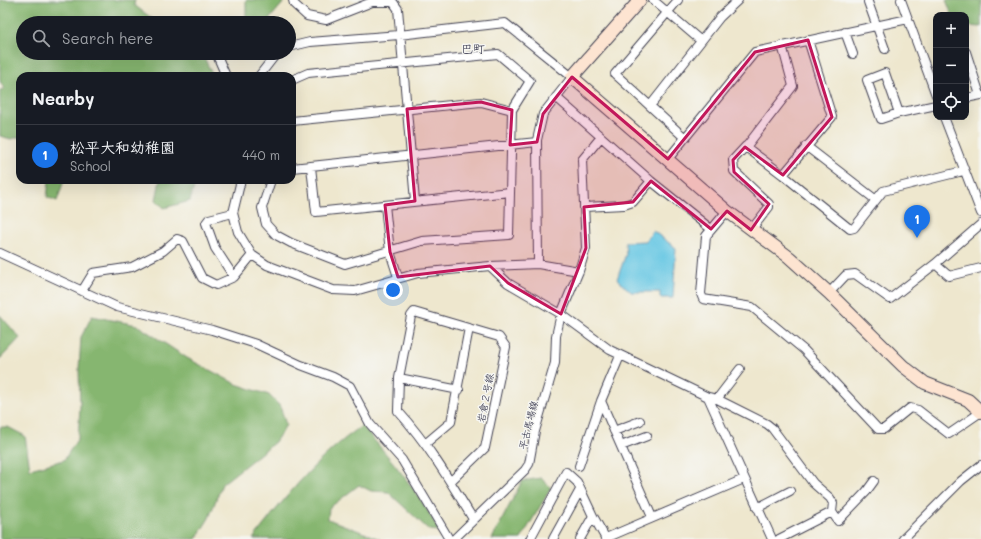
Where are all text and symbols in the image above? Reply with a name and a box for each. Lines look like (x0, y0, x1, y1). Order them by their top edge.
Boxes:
map controls (933, 12, 969, 120)
button: + (933, 12, 969, 48)
search box (16, 16, 296, 60)
icon: search (30, 27, 52, 49)
text: Search here (62, 28, 153, 48)
district label: 巴町 (461, 40, 485, 56)
button: − (933, 48, 969, 84)
button: locate (933, 84, 969, 120)
text: Nearby (32, 87, 94, 109)
text: 松平大和幼稚園 (70, 137, 175, 157)
text: 1 (42, 146, 48, 163)
text: 440 m (242, 146, 280, 163)
text: School (70, 157, 111, 174)
pin: 1 (904, 205, 930, 238)
your location (383, 280, 403, 300)
street label: 岩倉２号線 (473, 372, 497, 424)
street label: 平古馬場線 (515, 399, 541, 451)

